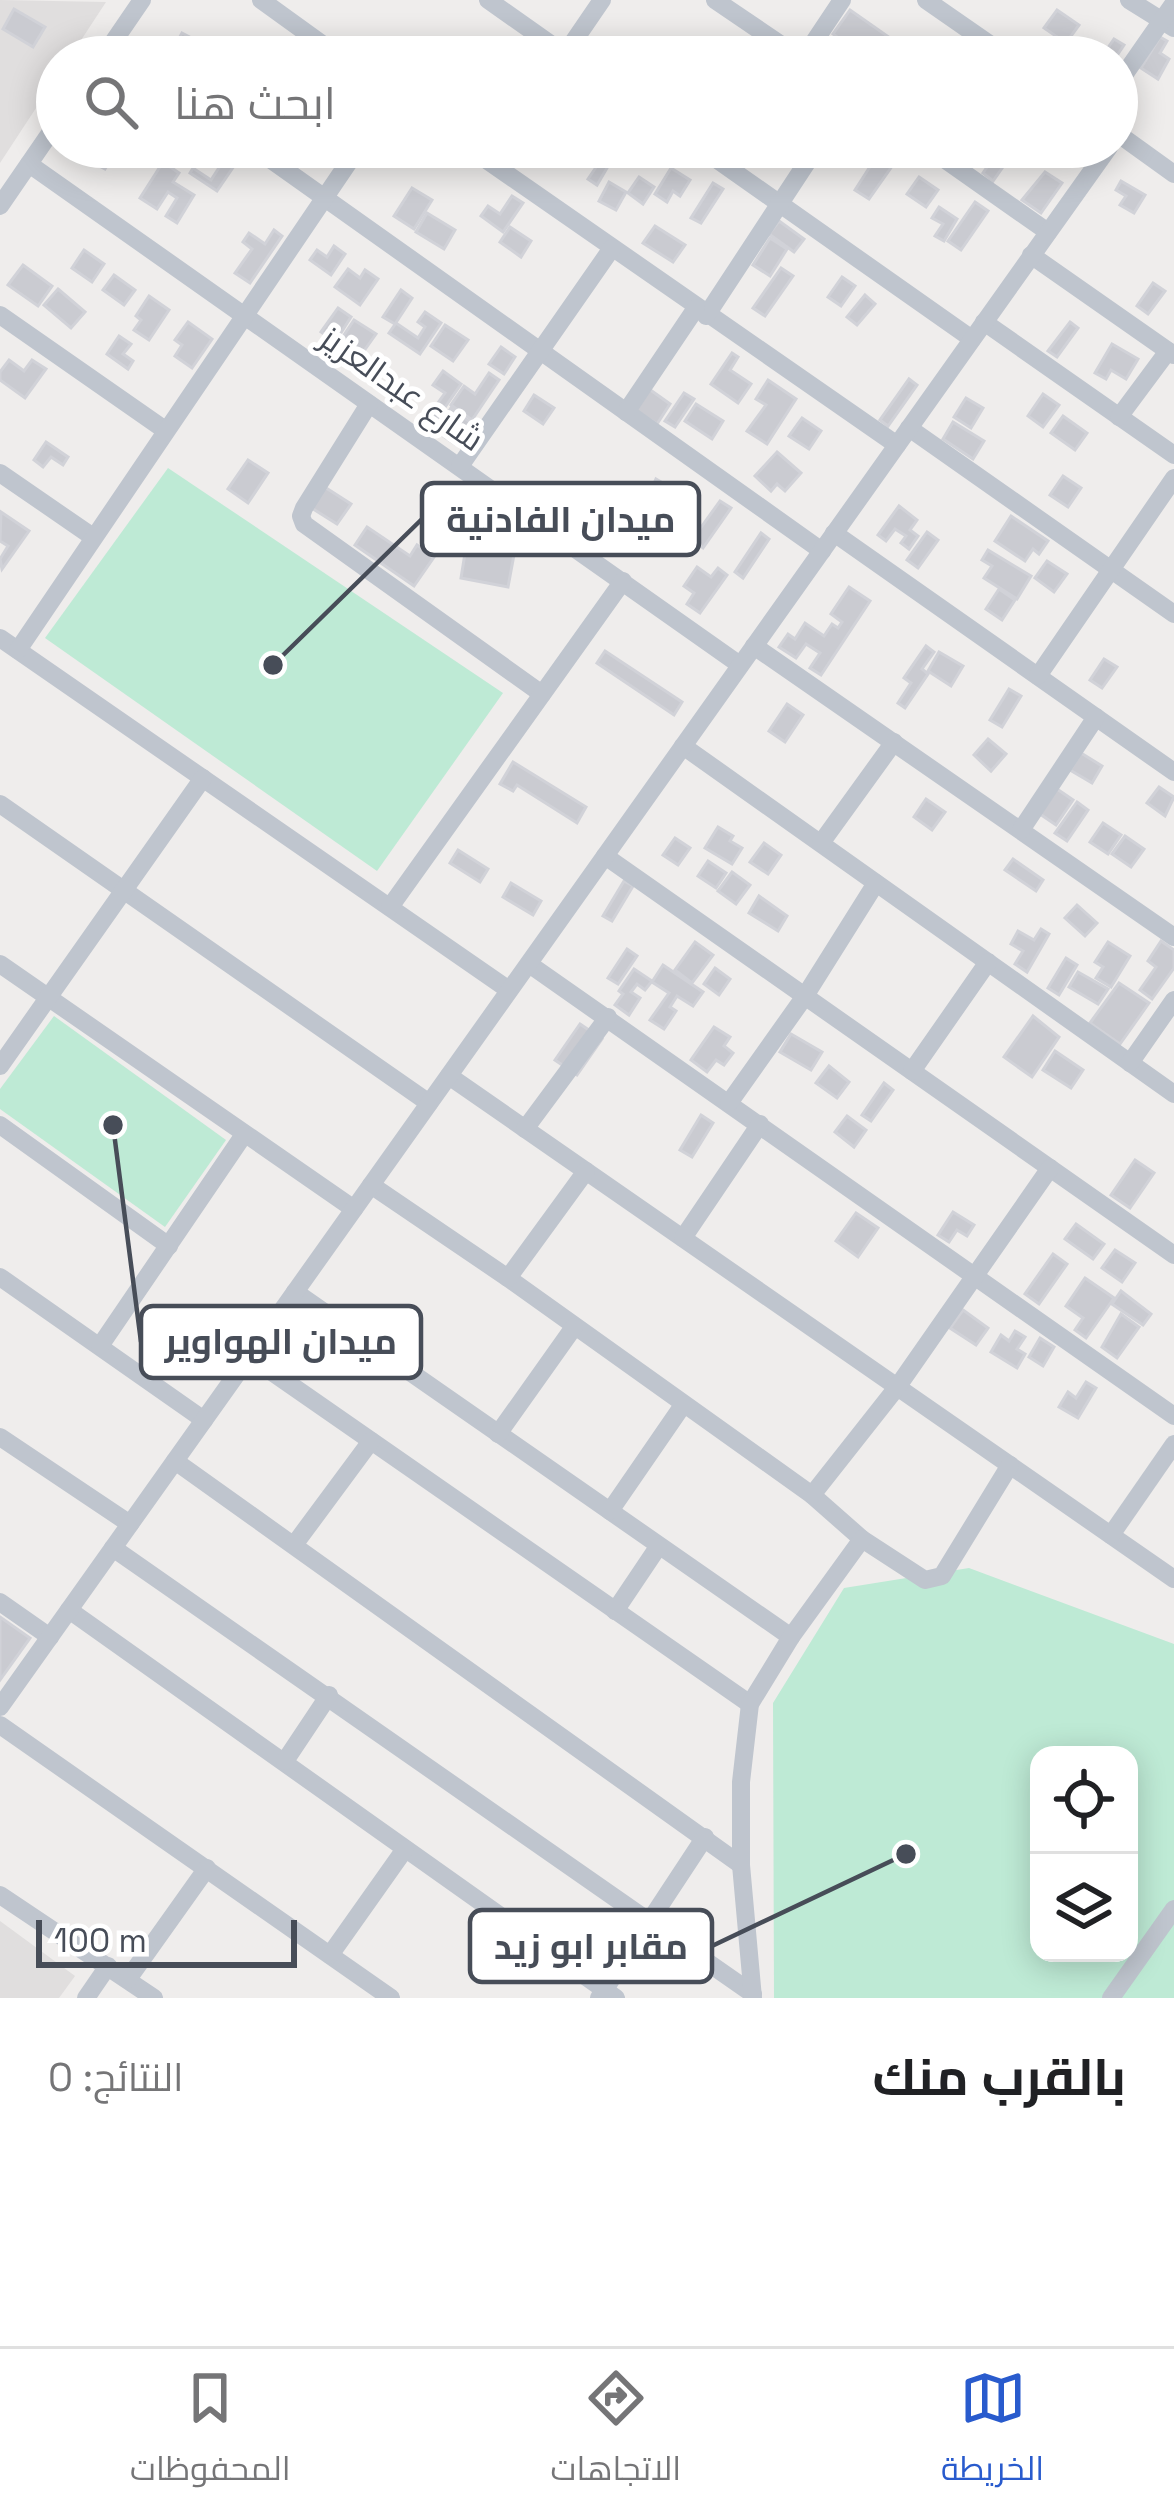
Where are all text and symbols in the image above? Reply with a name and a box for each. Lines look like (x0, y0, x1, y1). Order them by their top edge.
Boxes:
search box (36, 36, 1138, 168)
icon: search (78, 69, 144, 135)
text: ابحث هنا (174, 75, 336, 132)
street label: شارع عبدالعزيز (310, 316, 492, 461)
callout: ميدان الفادنية (422, 483, 699, 555)
text: ميدان الفادنية (446, 497, 676, 543)
callout: ميدان الهواوير (141, 1306, 421, 1378)
text: ميدان الهواوير (164, 1319, 397, 1365)
map controls (1030, 1746, 1138, 1962)
button: locate (1030, 1746, 1138, 1854)
button: layers (1030, 1854, 1138, 1962)
callout: مقابر ابو زيد (470, 1910, 712, 1982)
scale bar (36, 1914, 297, 1967)
text: 100 m (54, 1920, 147, 1962)
text: مقابر ابو زيد (494, 1924, 688, 1970)
text: بالقرب منك (872, 2045, 1126, 2110)
text: النتائج: 0 (48, 2053, 183, 2102)
tab: المحفوظات (130, 2365, 291, 2499)
tab: الاتجاهات (550, 2365, 681, 2499)
tab: الخريطة (941, 2365, 1044, 2499)

